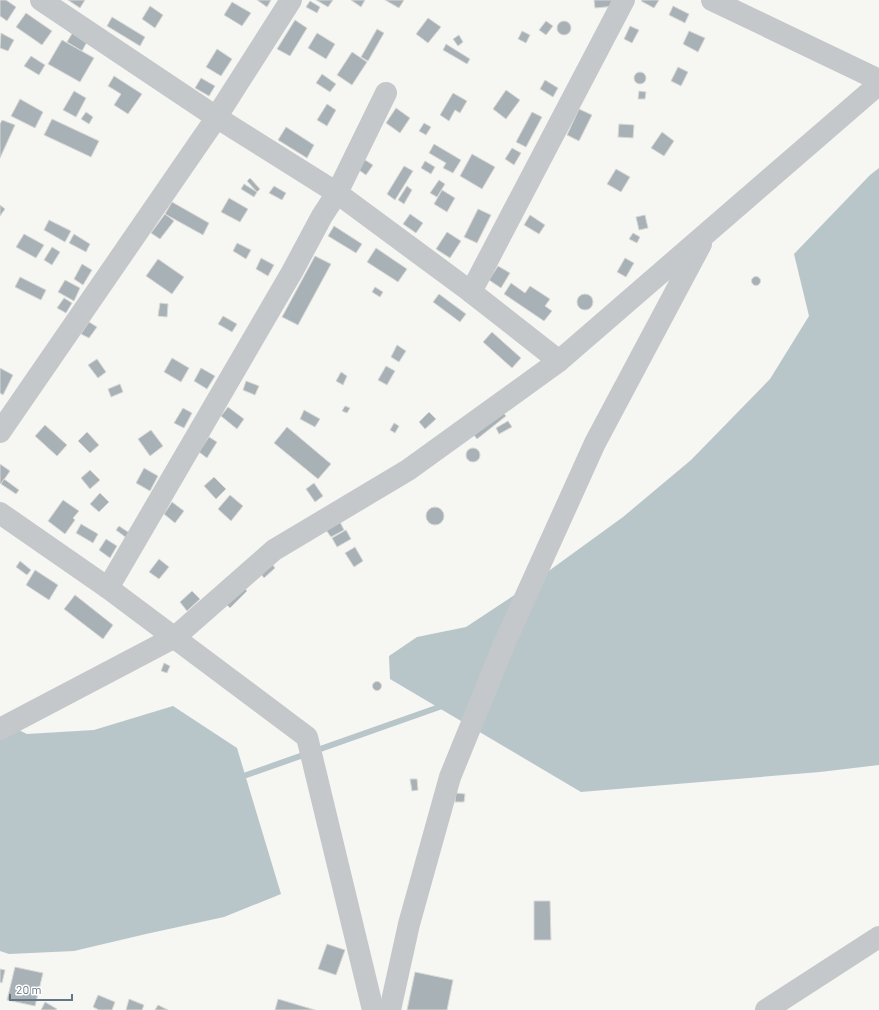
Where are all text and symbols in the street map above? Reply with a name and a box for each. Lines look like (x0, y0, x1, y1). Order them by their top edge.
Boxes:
scale bar (10, 976, 72, 1002)
text: 20 m (16, 982, 42, 996)

